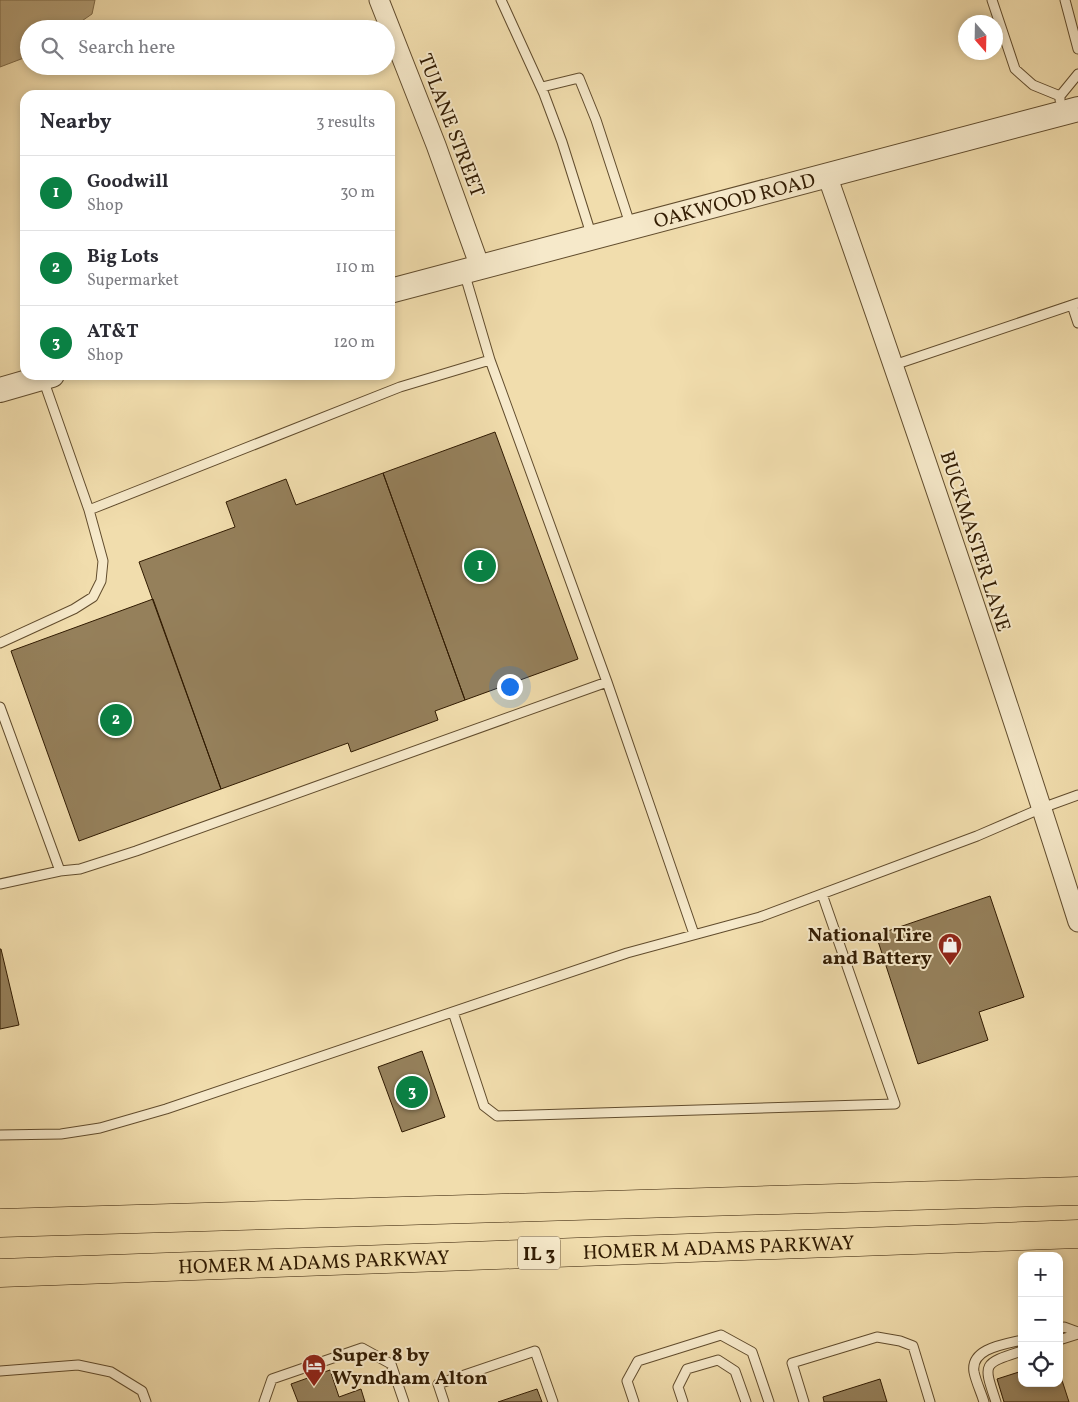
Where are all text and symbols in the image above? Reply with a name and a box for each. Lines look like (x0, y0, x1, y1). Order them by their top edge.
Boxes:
north arrow (958, 15, 1003, 60)
search box (20, 20, 395, 75)
icon: search (38, 34, 66, 62)
text: Search here (78, 35, 175, 61)
street label: TULANE STREET (410, 50, 491, 202)
text: Nearby (40, 108, 111, 137)
text: 3 results (316, 112, 375, 134)
street label: OAKWOOD ROAD (651, 167, 819, 237)
text: Goodwill (87, 169, 168, 195)
text: 1 (53, 182, 59, 204)
text: 30 m (340, 182, 375, 204)
text: Shop (87, 195, 123, 217)
text: Big Lots (87, 244, 159, 270)
text: 2 (52, 257, 60, 279)
text: 110 m (336, 257, 375, 279)
text: Supermarket (87, 270, 179, 292)
text: AT&T (87, 319, 139, 345)
text: 3 (52, 332, 60, 354)
text: 120 m (333, 332, 375, 354)
text: Shop (87, 345, 123, 367)
street label: BUCKMASTER LANE (932, 448, 1017, 636)
pin: 1 (464, 547, 496, 585)
your location (497, 674, 523, 700)
pin: 2 (100, 701, 132, 739)
place label: National Tire and Battery (808, 922, 932, 973)
shop icon: National Tire and Battery (937, 932, 963, 966)
pin: 3 (396, 1073, 428, 1111)
street label: HOMER M ADAMS PARKWAY (582, 1230, 855, 1268)
road number: IL 3 (518, 1236, 560, 1270)
street label: HOMER M ADAMS PARKWAY (178, 1245, 451, 1283)
map controls (1018, 1252, 1063, 1387)
button: + (1018, 1252, 1063, 1297)
button: − (1018, 1297, 1063, 1342)
place label: Super 8 by Wyndham Alton (332, 1342, 488, 1393)
button: locate (1018, 1342, 1063, 1387)
hotel icon: Super 8 by Wyndham Alton (301, 1353, 327, 1387)

